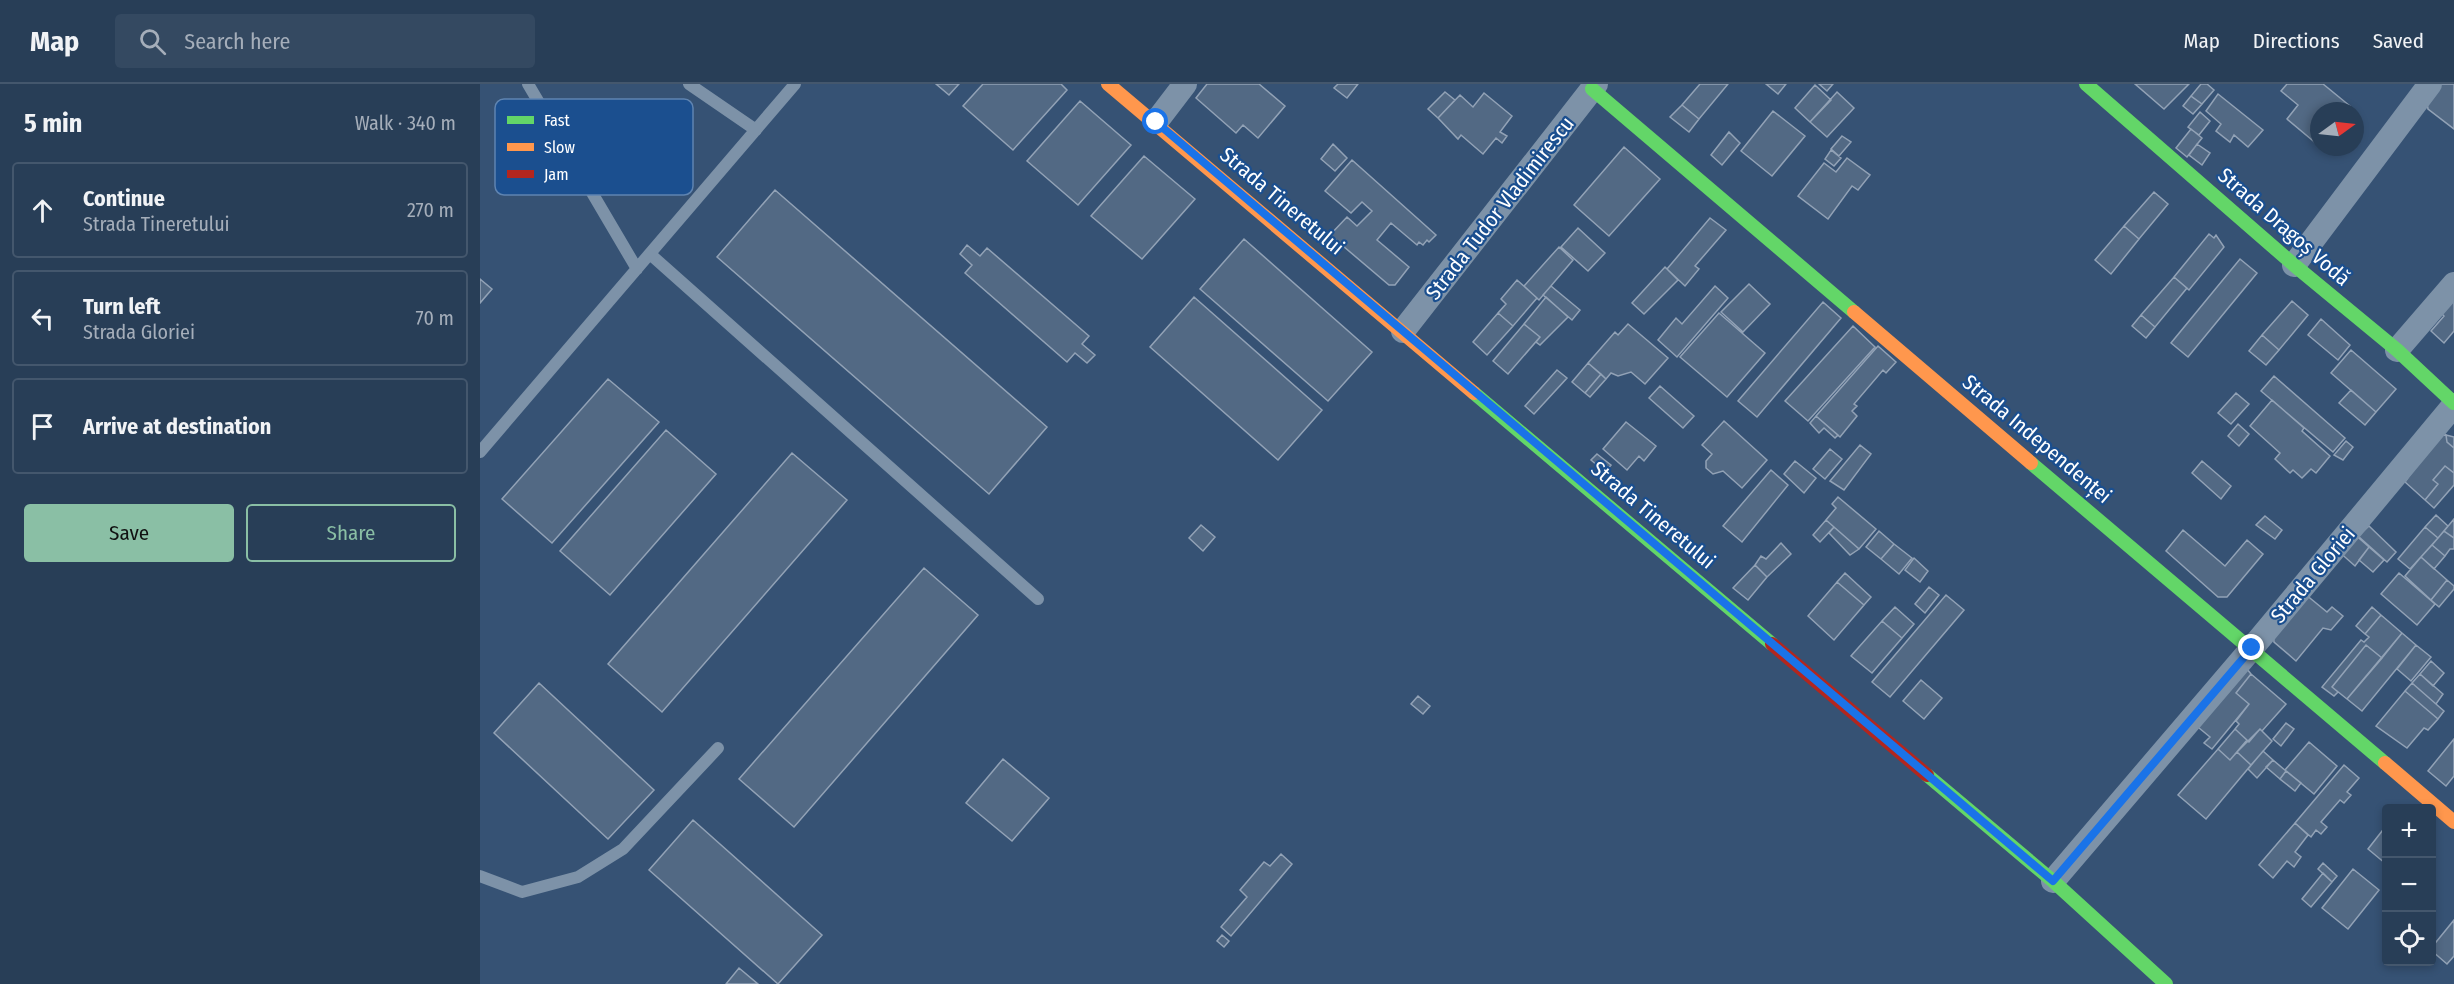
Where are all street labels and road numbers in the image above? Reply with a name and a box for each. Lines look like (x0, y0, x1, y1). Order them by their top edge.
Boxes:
street label: Strada Tudor Vladimirescu (1420, 111, 1580, 305)
street label: Strada Tineretului (1215, 142, 1349, 260)
street label: Strada Dragoș Vodă (2212, 162, 2356, 292)
street label: Strada Independenței (1957, 369, 2117, 509)
street label: Strada Tineretului (1586, 456, 1720, 574)
street label: Strada Gloriei (2265, 522, 2361, 628)

